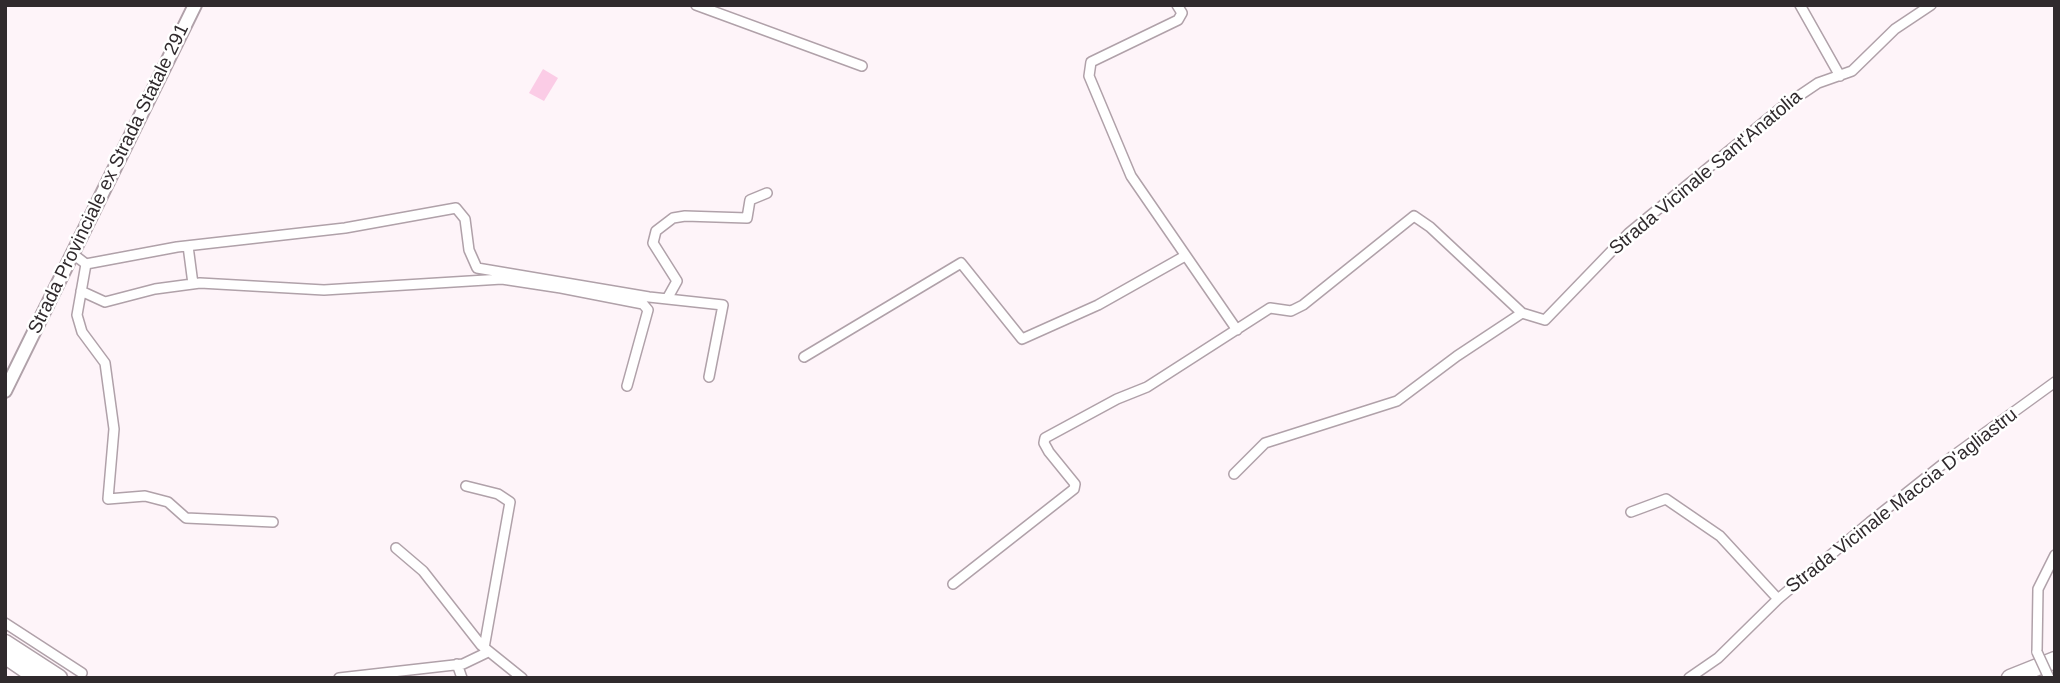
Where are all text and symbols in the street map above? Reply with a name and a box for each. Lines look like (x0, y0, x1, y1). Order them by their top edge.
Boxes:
street label: Strada Provinciale ex Strada Statale 291 (24, 20, 194, 338)
street label: Strada Vicinale Sant'Anatolia (1605, 86, 1807, 260)
street label: Strada Vicinale Maccia D'agliastru (1782, 404, 2022, 598)

